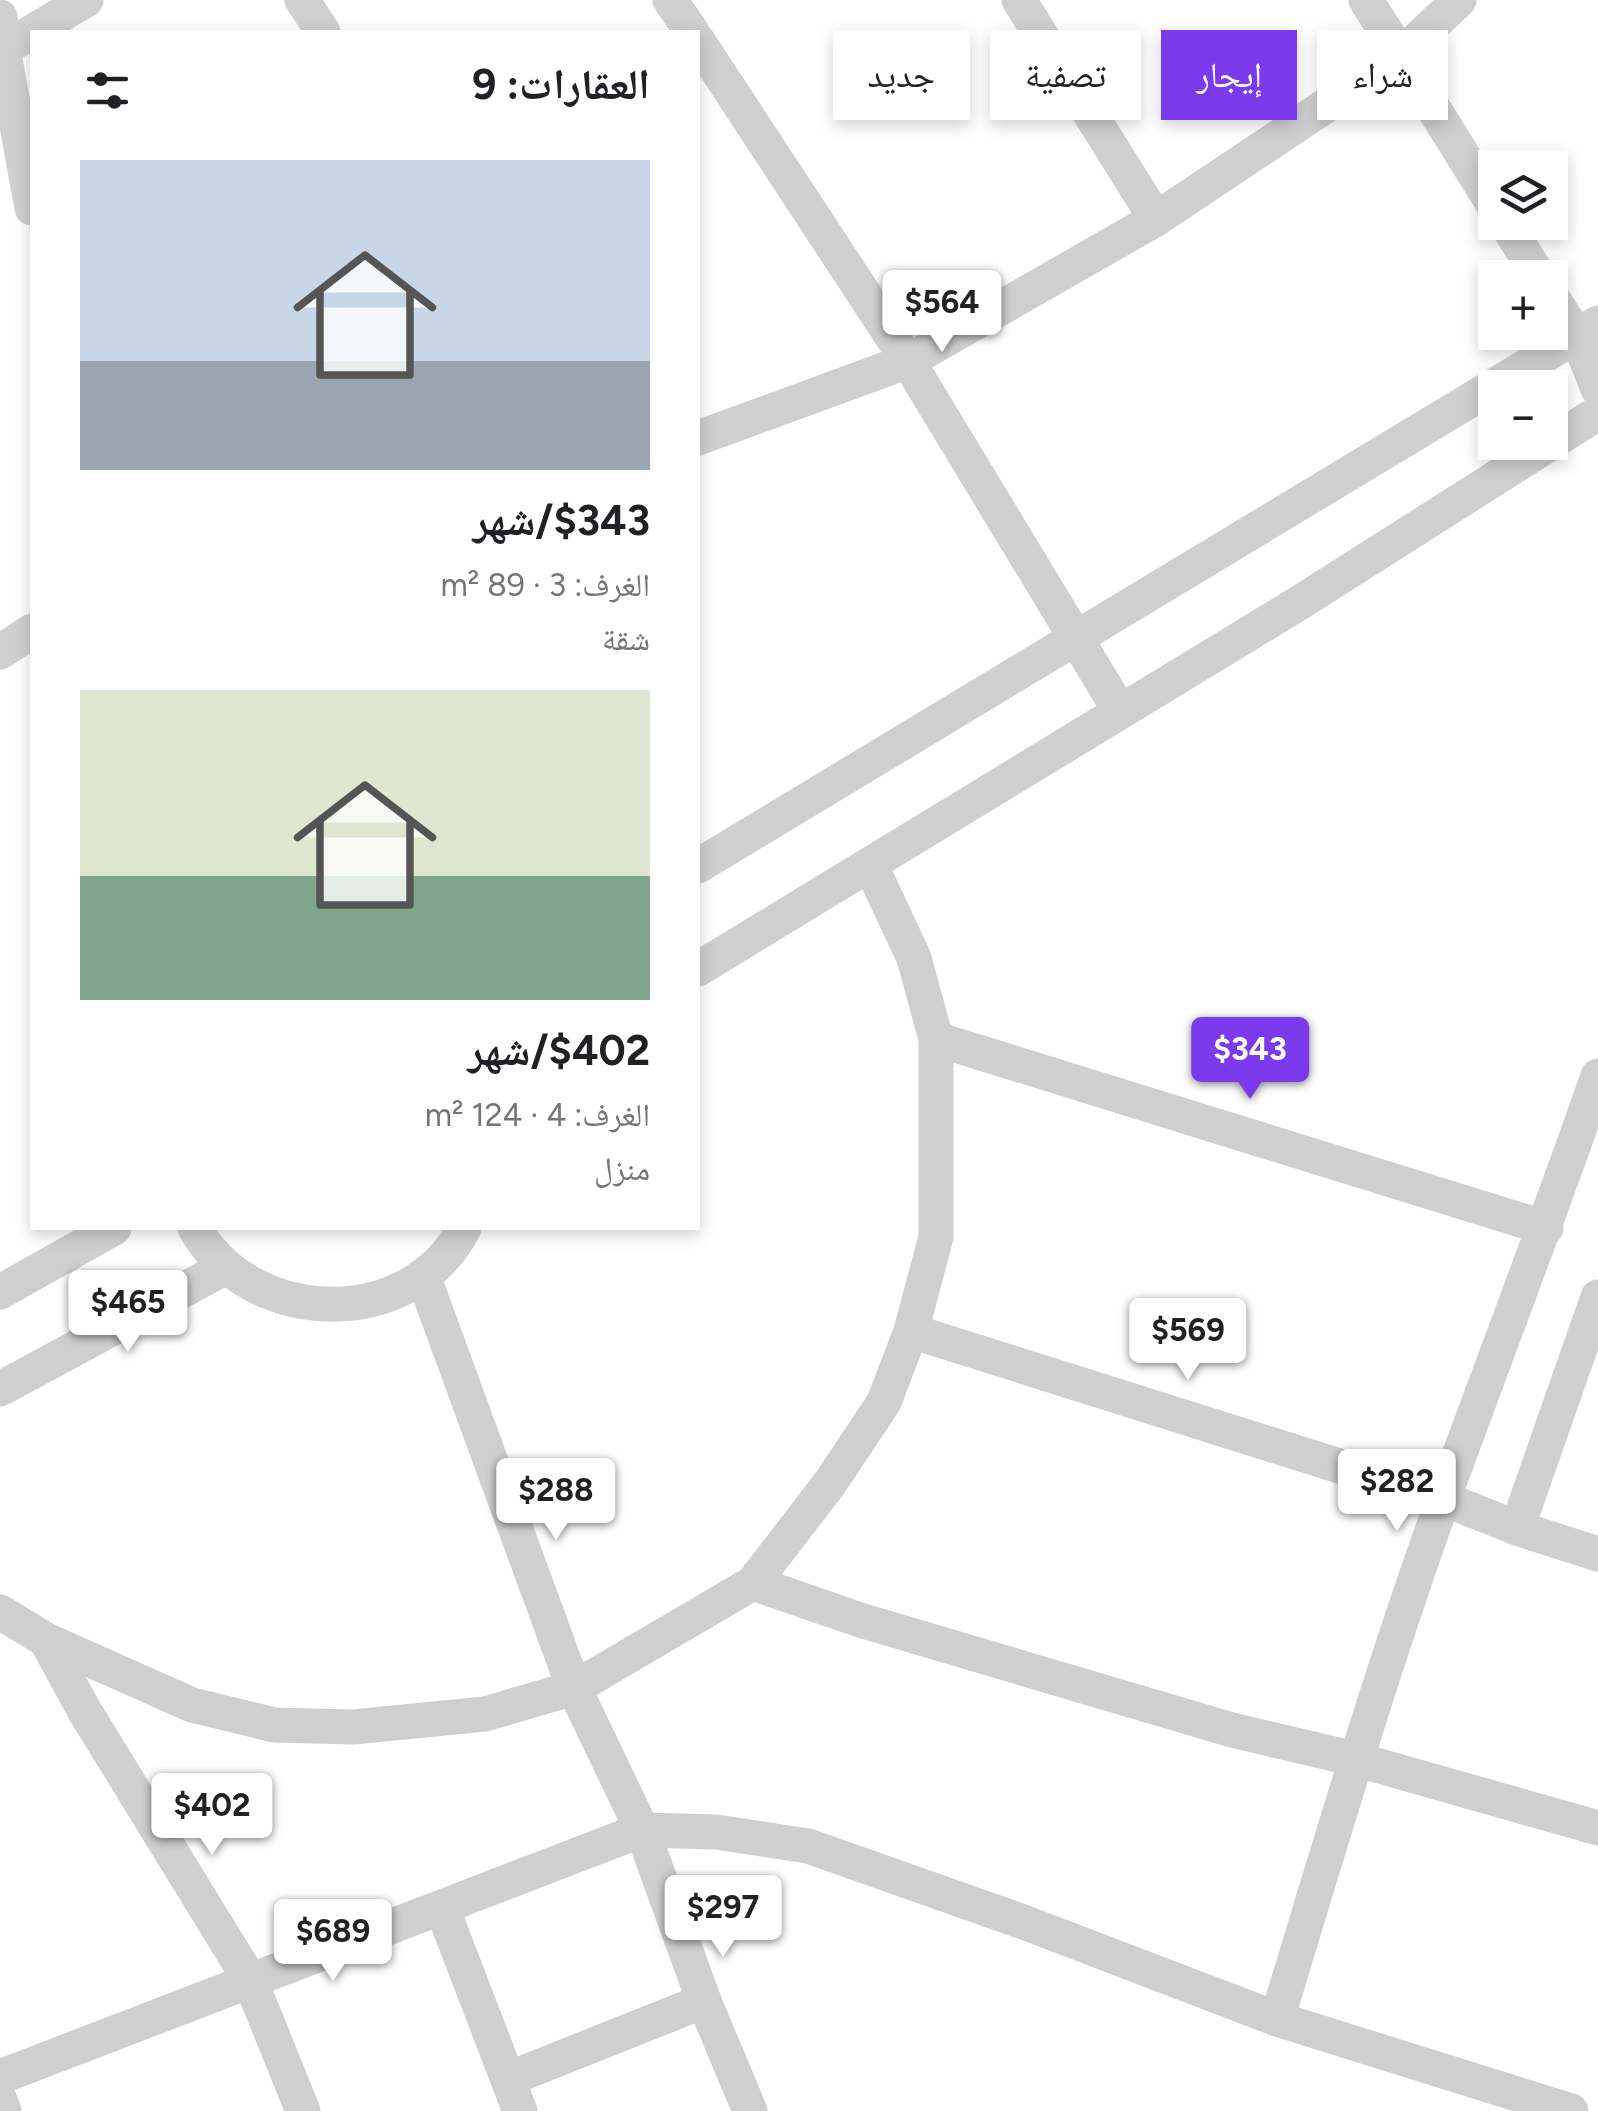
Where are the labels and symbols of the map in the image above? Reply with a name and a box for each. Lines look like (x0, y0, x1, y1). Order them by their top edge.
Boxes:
pin: $564 (883, 270, 1001, 355)
pin: $343 (1191, 1017, 1309, 1102)
pin: $465 (69, 1270, 187, 1355)
pin: $569 (1129, 1298, 1247, 1383)
pin: $282 (1338, 1449, 1456, 1534)
pin: $288 (497, 1458, 615, 1543)
pin: $402 (153, 1773, 271, 1858)
pin: $297 (664, 1875, 782, 1960)
pin: $689 (274, 1899, 392, 1984)

